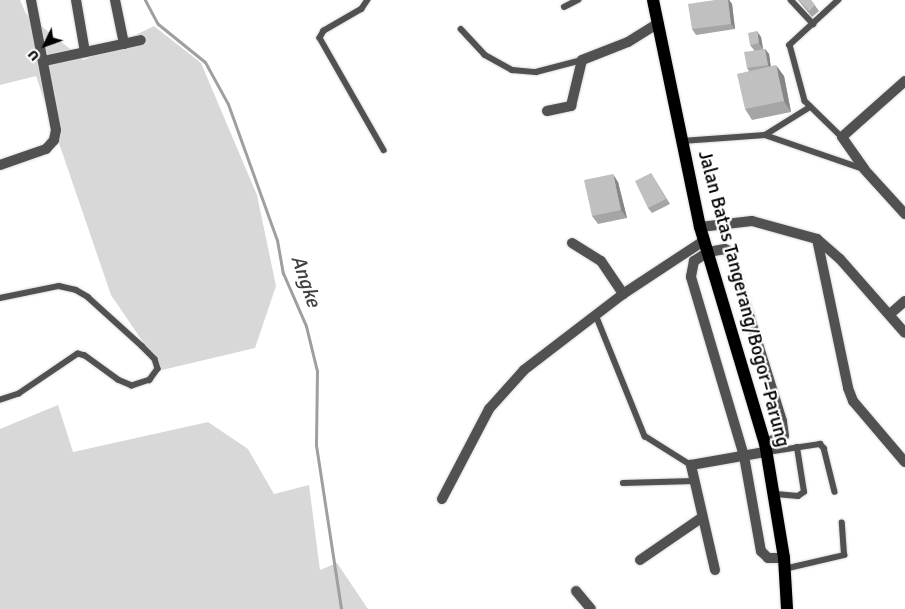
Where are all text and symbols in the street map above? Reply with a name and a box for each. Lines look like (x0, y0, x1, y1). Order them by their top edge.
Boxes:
north arrow (20, 20, 70, 70)
text: U (24, 46, 43, 65)
street label: Jalan Batas Tangerang/Bogor–Parung (692, 148, 794, 450)
water label: Angke (286, 252, 326, 310)

